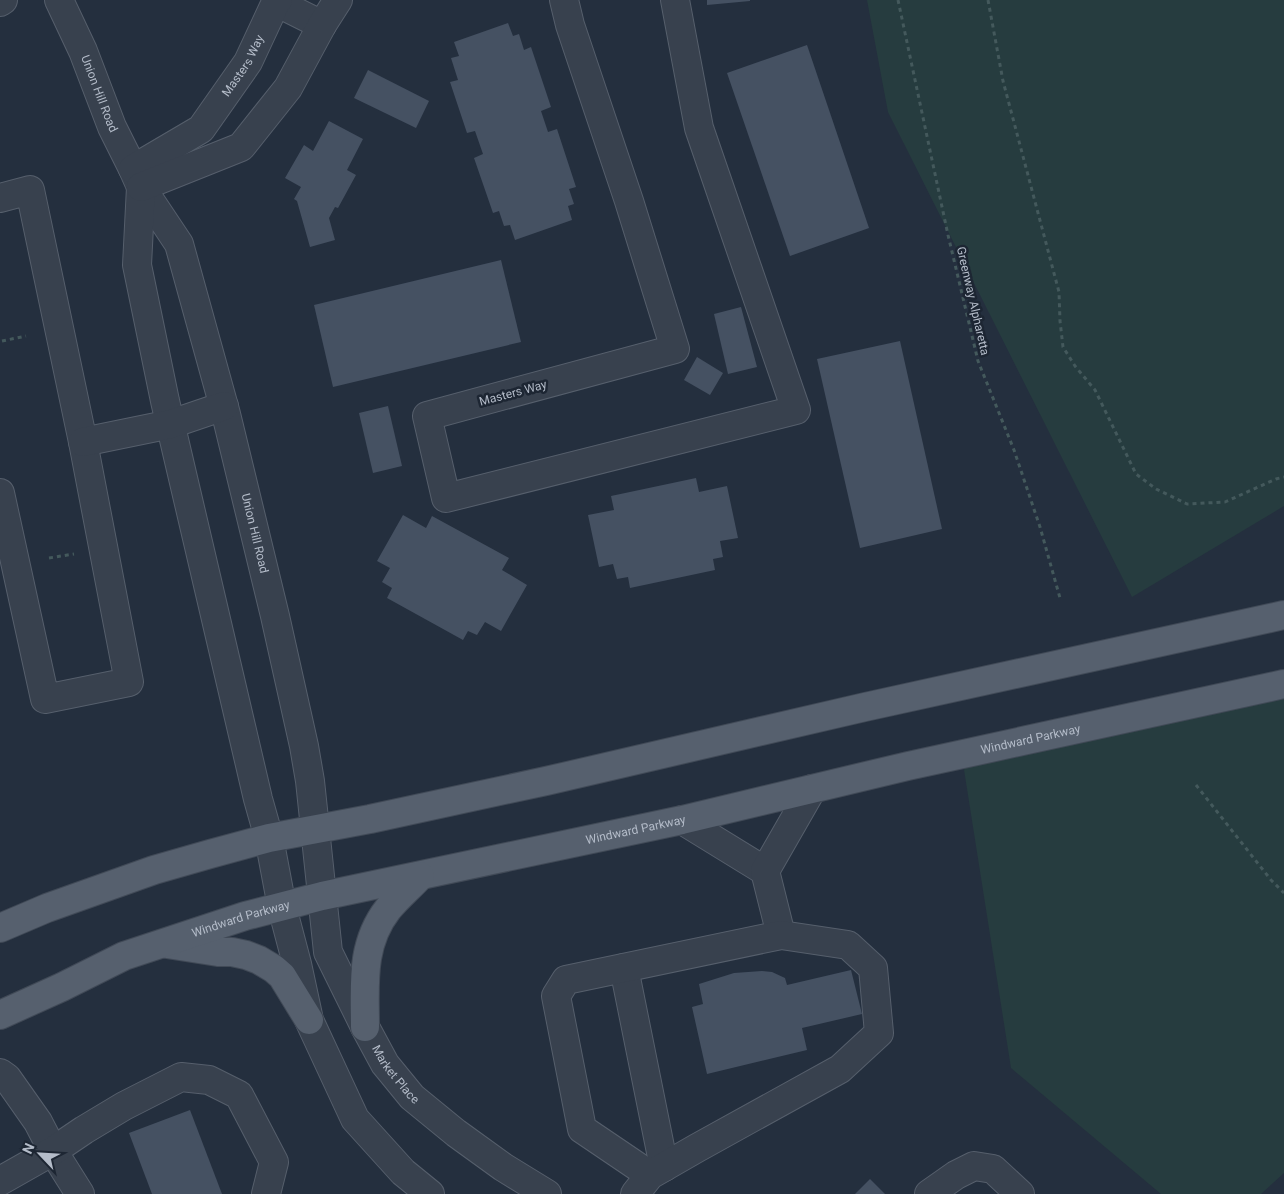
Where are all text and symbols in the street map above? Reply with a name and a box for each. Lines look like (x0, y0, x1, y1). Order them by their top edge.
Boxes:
street label: Masters Way (219, 33, 267, 99)
street label: Union Hill Road (78, 53, 121, 135)
street label: Greenway Alpharetta (954, 245, 992, 357)
street label: Masters Way (478, 377, 549, 409)
street label: Union Hill Road (239, 492, 271, 575)
street label: Windward Parkway (979, 722, 1082, 757)
street label: Windward Parkway (585, 812, 687, 847)
street label: Windward Parkway (190, 898, 292, 940)
street label: Market Place (369, 1043, 422, 1107)
north arrow (15, 1129, 65, 1179)
text: N (19, 1141, 38, 1156)

